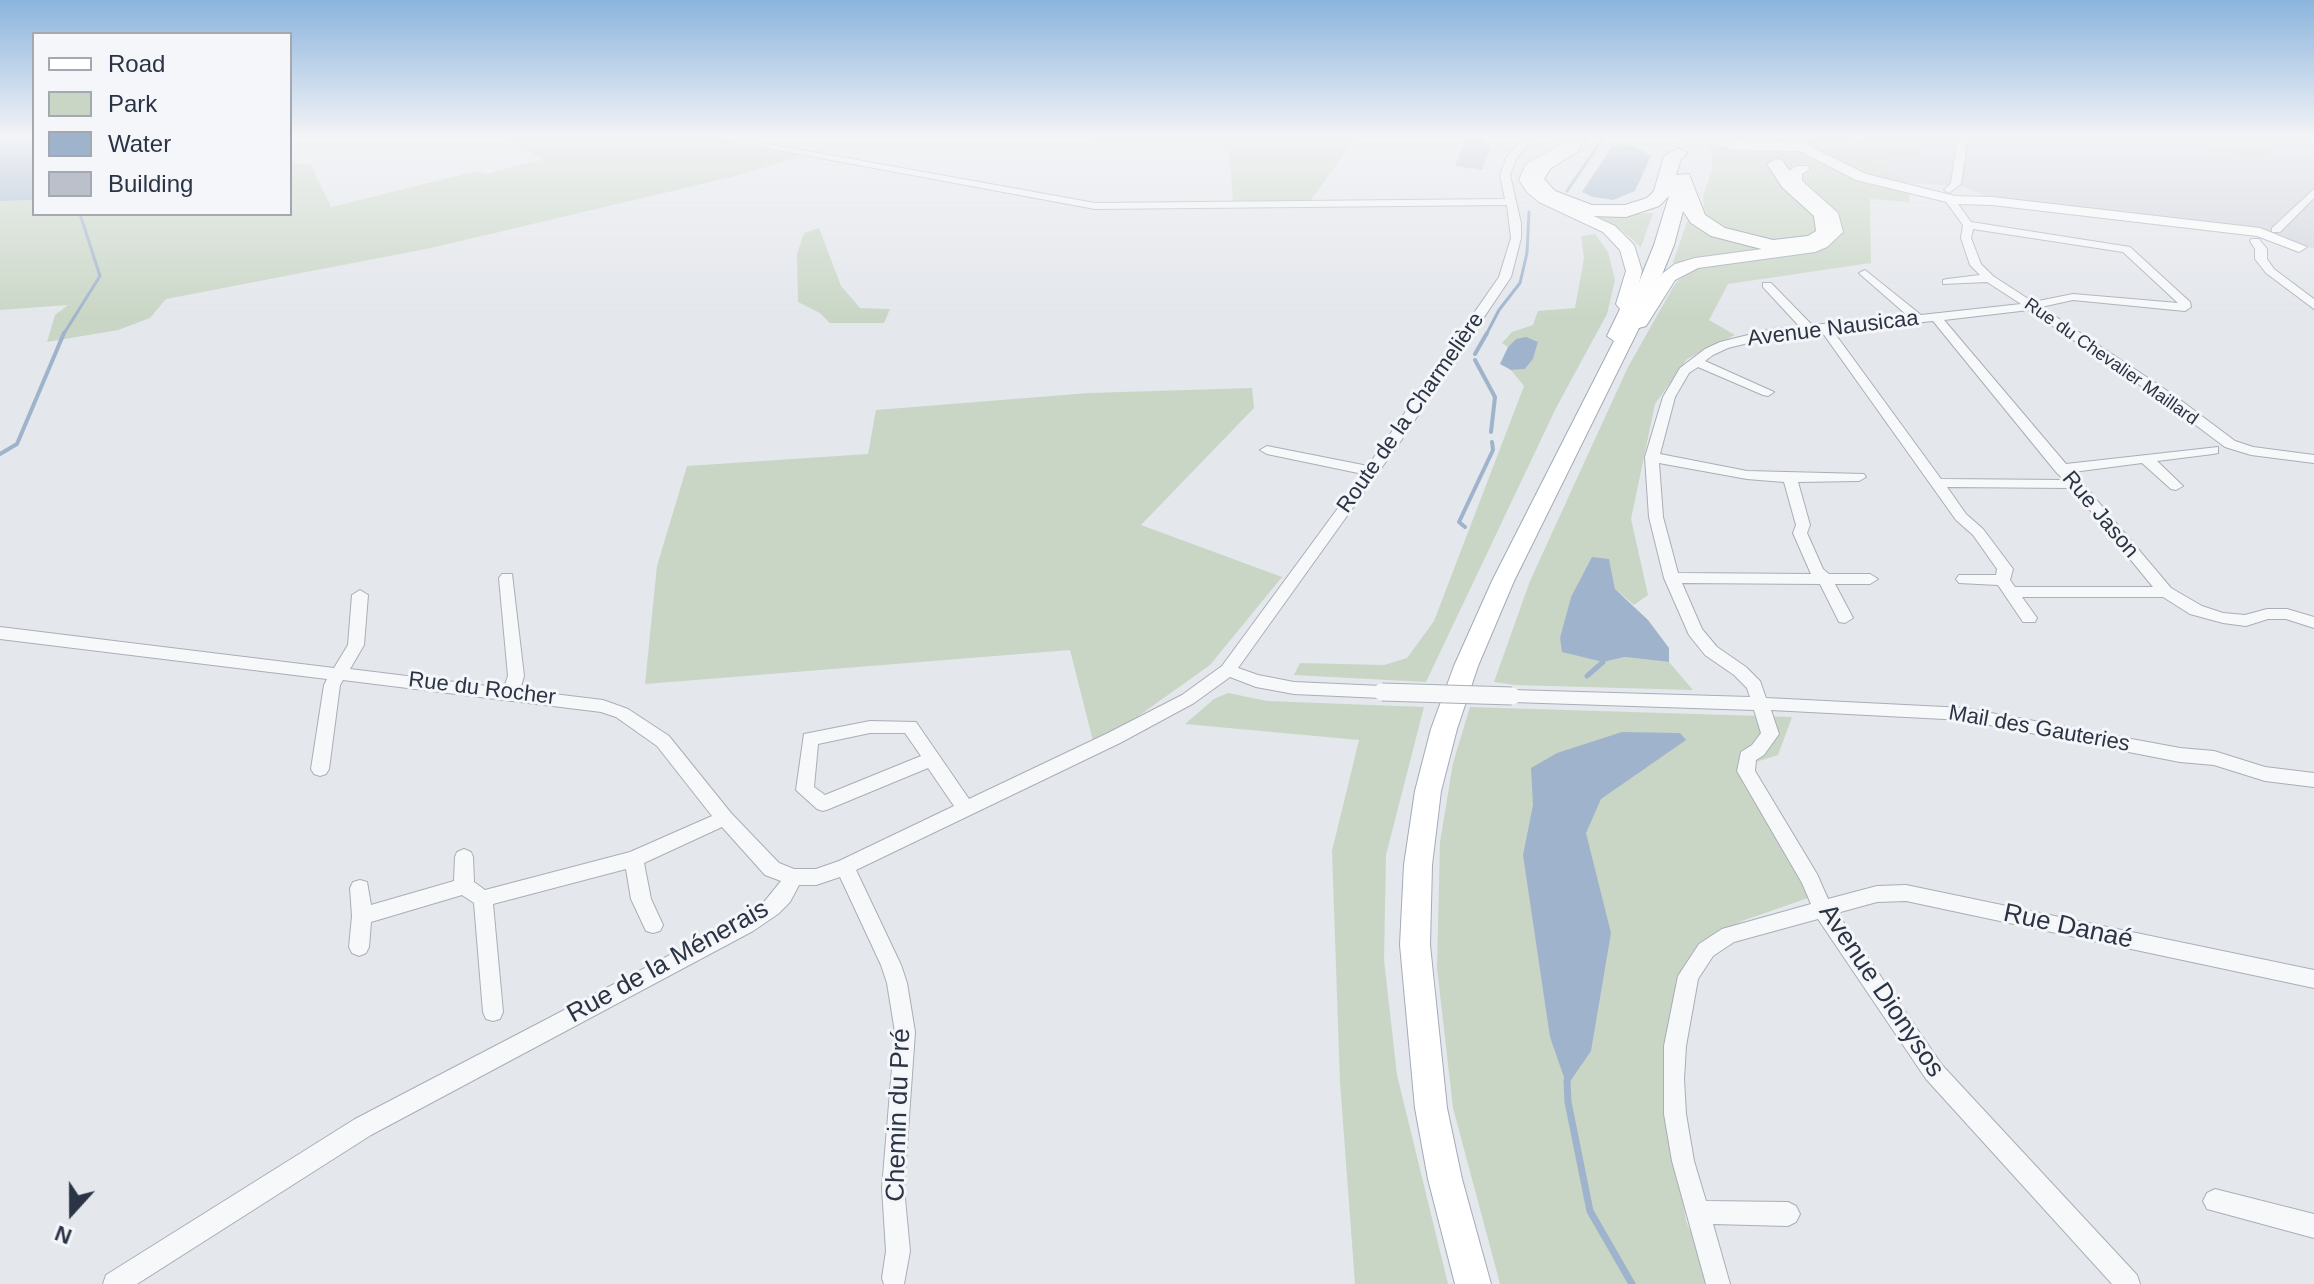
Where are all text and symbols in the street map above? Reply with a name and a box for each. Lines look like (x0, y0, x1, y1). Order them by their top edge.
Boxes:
legend (32, 32, 292, 216)
text: Road (108, 50, 165, 77)
text: Park (108, 90, 157, 117)
text: Water (108, 130, 171, 157)
text: Building (108, 170, 193, 197)
street label: Rue du Chevalier Maillard (2020, 294, 2202, 430)
street label: Avenue Nausicaa (1746, 305, 1920, 353)
street label: Route de la Charmelière (1332, 308, 1490, 518)
street label: Rue Jason (2056, 466, 2144, 564)
street label: Rue du Rocher (407, 667, 557, 711)
street label: Mail des Gauteries (1946, 700, 2132, 758)
street label: Rue de la Ménerais (562, 894, 774, 1030)
street label: Rue Danaé (2000, 898, 2136, 956)
street label: Avenue Dionysos (1812, 899, 1950, 1083)
street label: Chemin du Pré (880, 1028, 918, 1202)
north arrow (32, 1172, 112, 1252)
text: N (51, 1220, 75, 1249)

